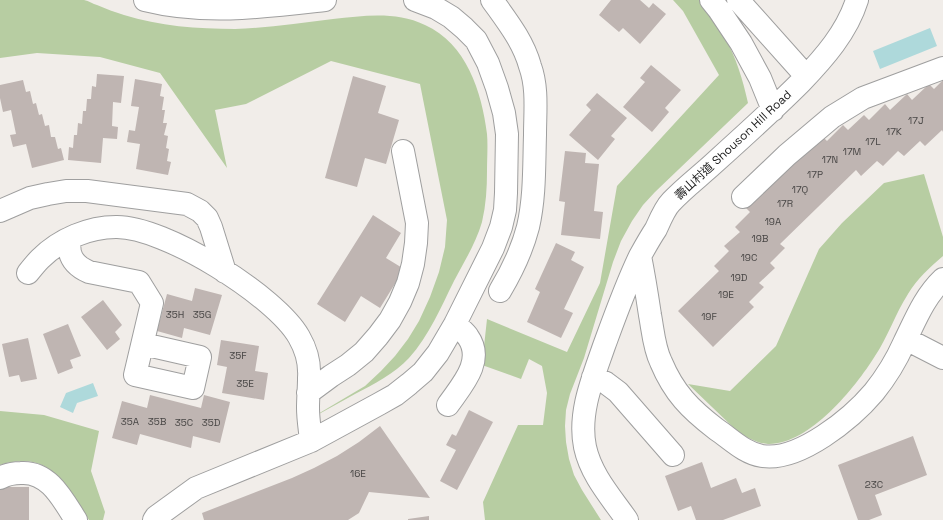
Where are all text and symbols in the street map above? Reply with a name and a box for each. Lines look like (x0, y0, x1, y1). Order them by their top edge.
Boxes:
street label: 壽山村道 Shouson Hill Road (671, 87, 795, 203)
house number: 17J (908, 114, 924, 127)
house number: 17K (886, 125, 902, 138)
house number: 17L (865, 135, 881, 148)
house number: 17M (843, 145, 861, 158)
house number: 17N (822, 153, 838, 166)
house number: 17P (807, 168, 823, 181)
house number: 17Q (792, 183, 809, 196)
house number: 17R (777, 197, 793, 210)
house number: 19A (765, 215, 782, 228)
house number: 19B (752, 232, 769, 245)
house number: 19C (741, 251, 757, 264)
house number: 19D (731, 271, 748, 284)
house number: 19E (718, 288, 734, 301)
house number: 35H (166, 308, 184, 321)
house number: 35G (193, 308, 211, 321)
house number: 19F (701, 310, 717, 323)
house number: 35F (229, 349, 247, 362)
house number: 35E (236, 377, 254, 390)
house number: 35A (121, 415, 140, 428)
house number: 35B (148, 415, 167, 428)
house number: 35C (175, 416, 193, 429)
house number: 35D (202, 416, 221, 429)
house number: 16E (350, 467, 366, 480)
house number: 23C (865, 478, 883, 491)

